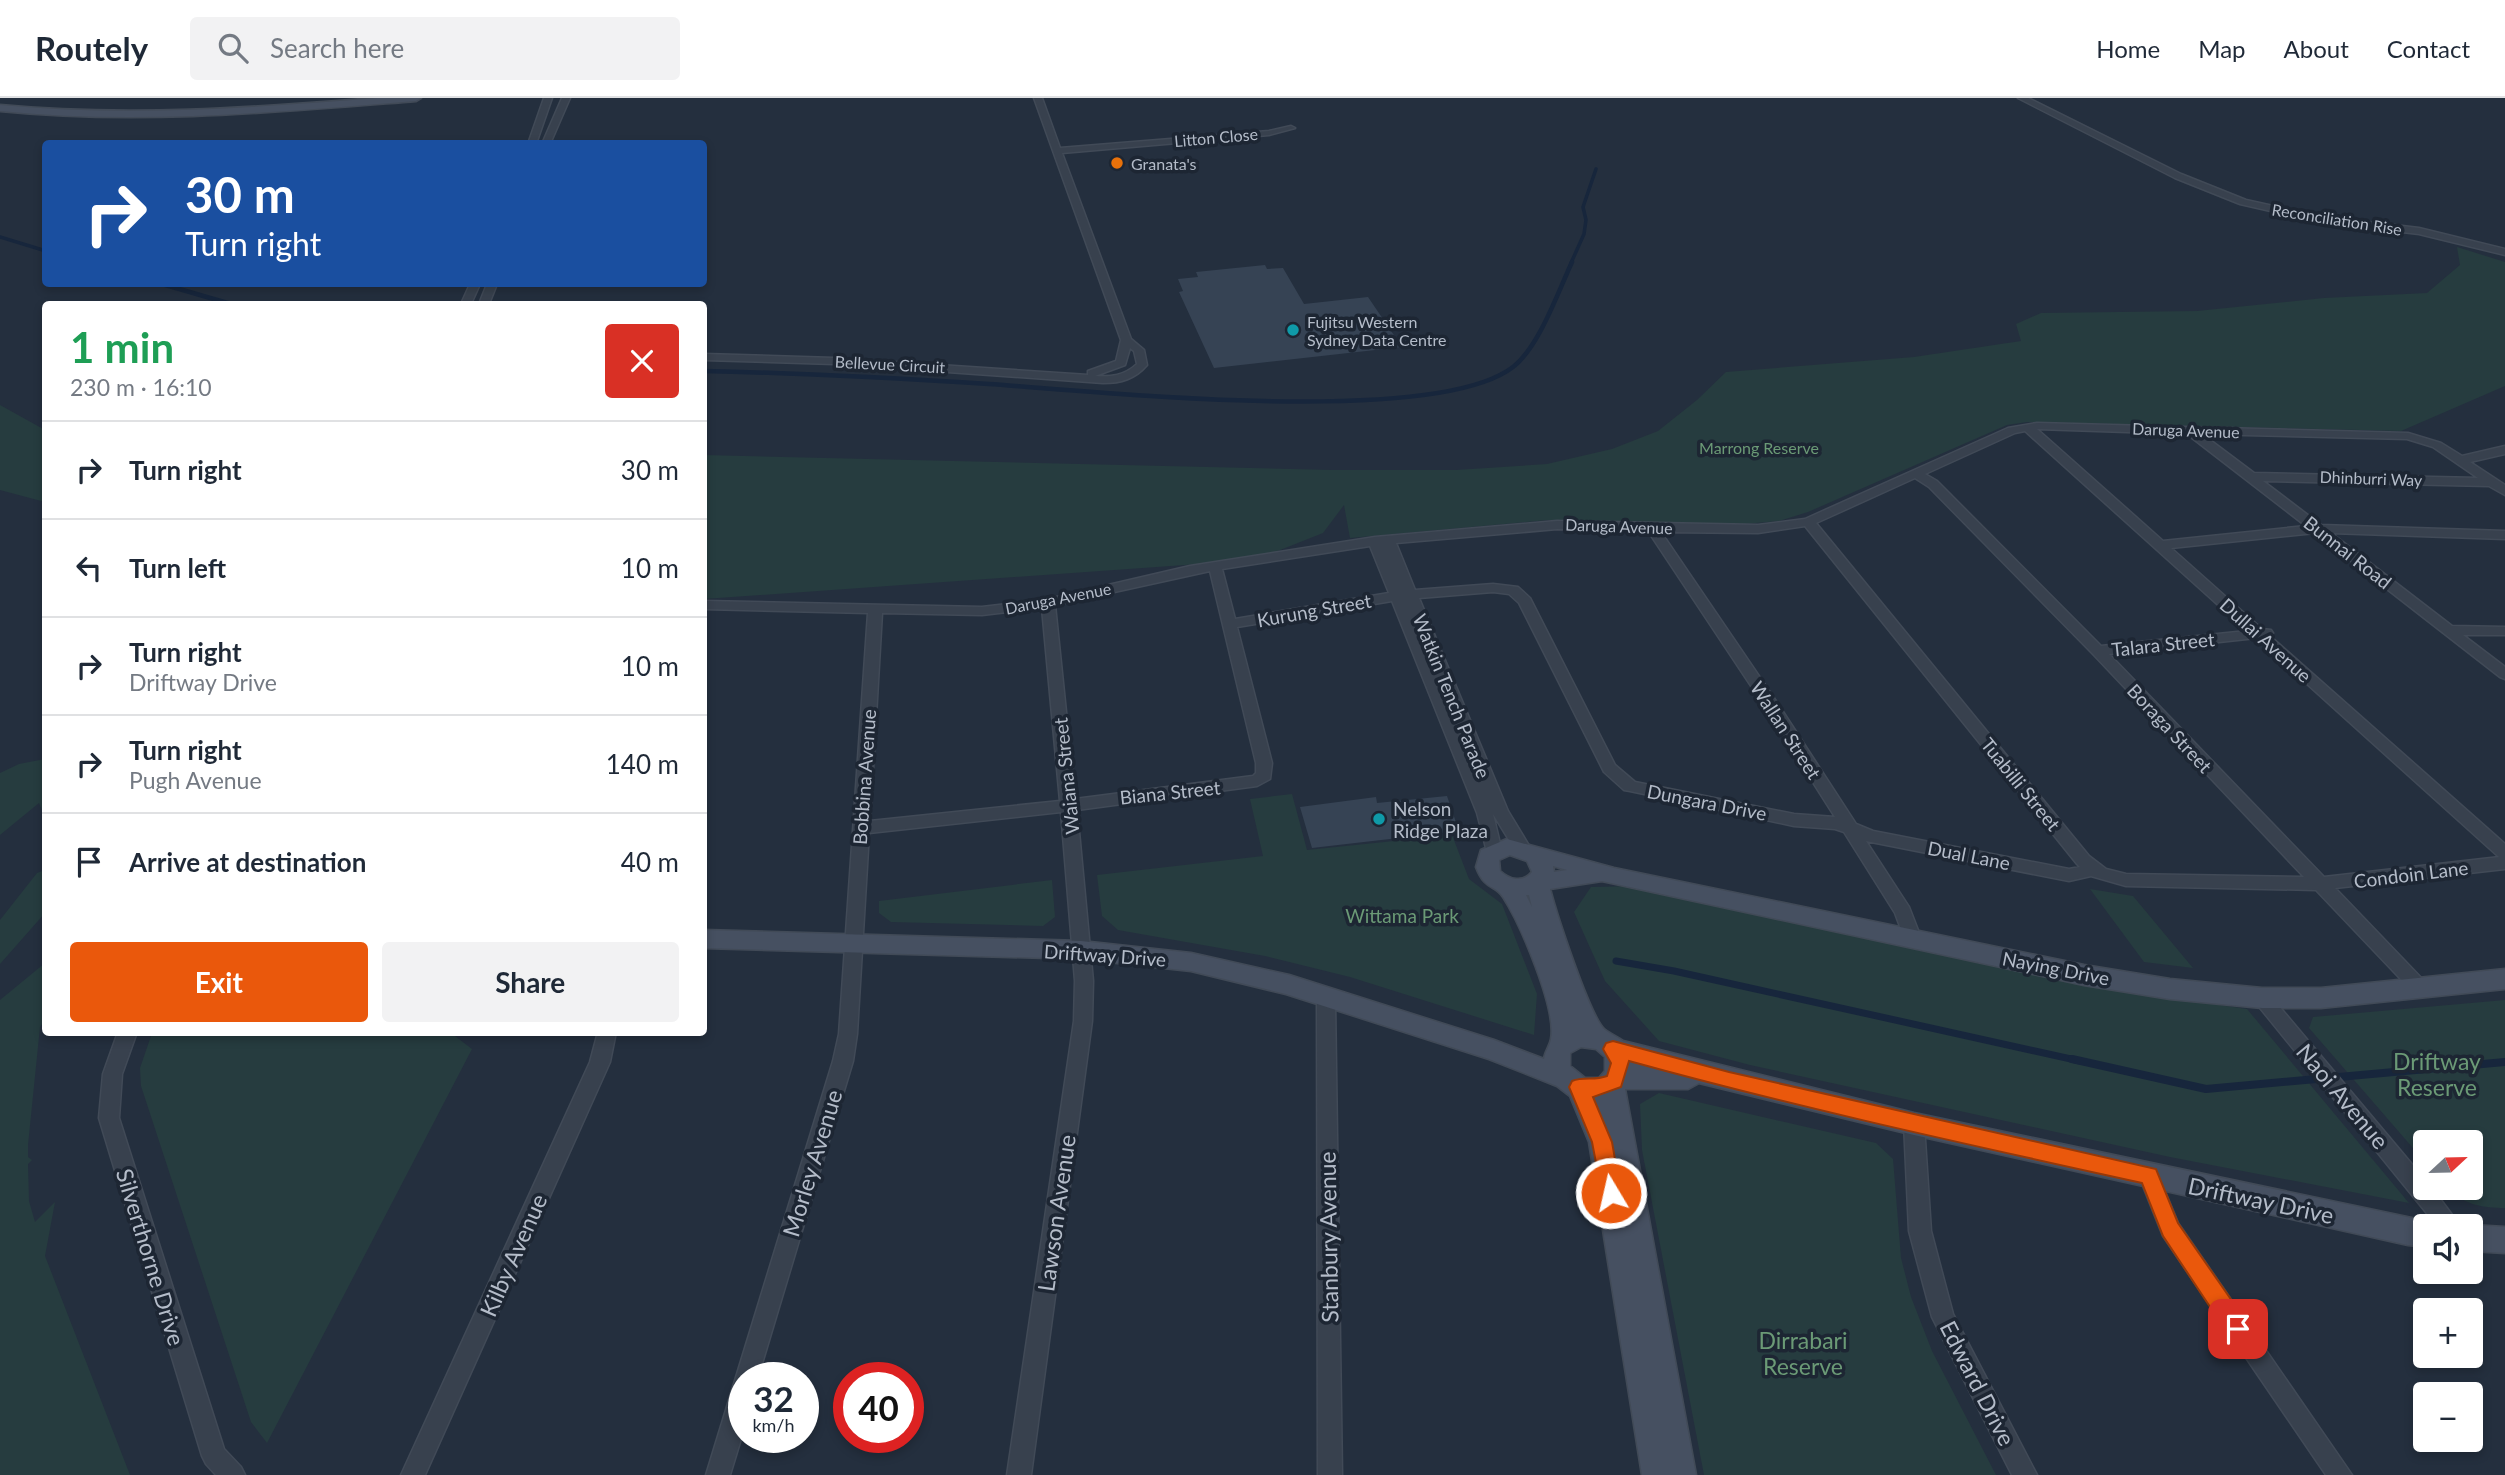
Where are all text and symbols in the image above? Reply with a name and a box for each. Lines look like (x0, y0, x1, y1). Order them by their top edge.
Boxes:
search box (190, 17, 680, 80)
text: Routely (35, 28, 148, 68)
icon: search (214, 29, 252, 67)
text: Search here (270, 32, 404, 64)
text: Home (2096, 34, 2160, 63)
text: Map (2198, 34, 2246, 63)
text: About (2284, 34, 2349, 63)
text: Contact (2387, 34, 2470, 63)
street label: Litton Close (1173, 124, 1259, 150)
place label: Granata's (1131, 154, 1197, 173)
marker: Granata's (1109, 155, 1125, 171)
text: 30 m (185, 165, 295, 223)
icon: right (70, 168, 161, 259)
street label: Reconciliation Rise (2271, 199, 2403, 239)
text: Turn right (185, 224, 321, 263)
place label: Fujitsu Western Sydney Data Centre (1307, 312, 1446, 349)
text: 1 min (70, 322, 174, 372)
marker: Fujitsu Western Sydney Data Centre (1285, 322, 1301, 338)
button: close (605, 324, 679, 398)
street label: Bellevue Circuit (834, 352, 946, 376)
text: 230 m · 16:10 (70, 373, 212, 401)
street label: Daruga Avenue (2132, 419, 2240, 441)
park label: Marrong Reserve (1699, 438, 1819, 457)
icon: right (70, 451, 108, 489)
text: Turn right (129, 454, 242, 486)
text: 30 m (621, 454, 679, 486)
street label: Dhinburri Way (2319, 467, 2423, 489)
street label: Bunnai Road (2300, 511, 2396, 593)
street label: Daruga Avenue (1565, 515, 1673, 537)
icon: left (70, 549, 108, 587)
text: Turn left (129, 552, 226, 584)
text: 10 m (621, 552, 679, 584)
street label: Daruga Avenue (1003, 578, 1113, 618)
street label: Kurung Street (1255, 589, 1373, 631)
street label: Dullai Avenue (2216, 593, 2316, 687)
street label: Watkin Tench Parade (1408, 610, 1496, 782)
street label: Talara Street (2110, 627, 2216, 661)
text: Turn right (129, 636, 242, 668)
icon: right (70, 647, 108, 685)
text: 10 m (621, 650, 679, 682)
text: Driftway Drive (129, 668, 277, 696)
street label: Wallan Street (1746, 677, 1826, 783)
street label: Boraga Street (2123, 679, 2217, 777)
street label: Bobbina Avenue (848, 708, 880, 846)
street label: Waiana Street (1048, 716, 1084, 835)
street label: Tuabilli Street (1977, 733, 2066, 835)
text: Turn right (129, 734, 242, 766)
icon: right (70, 745, 108, 783)
text: 140 m (606, 748, 679, 780)
text: Pugh Avenue (129, 766, 262, 794)
street label: Biana Street (1119, 775, 1222, 809)
street label: Dungara Drive (1645, 779, 1769, 825)
place label: Nelson Ridge Plaza (1393, 797, 1488, 842)
marker: Nelson Ridge Plaza (1371, 811, 1387, 827)
street label: Dual Lane (1926, 836, 2012, 874)
icon: arrive (70, 843, 108, 881)
text: Arrive at destination (129, 846, 366, 878)
text: 40 m (621, 846, 679, 878)
street label: Condoin Lane (2352, 856, 2470, 892)
park label: Wittama Park (1345, 904, 1459, 927)
street label: Driftway Drive (1043, 939, 1167, 971)
button: Exit (70, 942, 368, 1022)
button: Share (382, 942, 679, 1022)
street label: Naying Drive (2001, 946, 2111, 990)
street label: Naoi Avenue (2291, 1038, 2395, 1154)
park label: Driftway Reserve (2393, 1047, 2481, 1101)
street label: Morley Avenue (776, 1086, 848, 1240)
north arrow (2413, 1130, 2483, 1200)
map controls (2413, 1130, 2483, 1452)
street label: Lawson Avenue (1031, 1133, 1081, 1293)
street label: Stanbury Avenue (1313, 1151, 1343, 1323)
position arrow (1574, 1156, 1648, 1230)
street label: Silverthorne Drive (111, 1165, 191, 1349)
street label: Driftway Drive (2186, 1171, 2336, 1229)
street label: Kilby Avenue (474, 1189, 552, 1321)
button: sound (2413, 1214, 2483, 1284)
button: + (2413, 1298, 2483, 1368)
pin (2208, 1299, 2268, 1359)
icon: arrive (2219, 1310, 2257, 1348)
street label: Edward Drive (1935, 1316, 2021, 1450)
park label: Dirrabari Reserve (1759, 1326, 1847, 1380)
speed limit sign: 40 (833, 1362, 924, 1453)
text: 32 (753, 1377, 794, 1419)
button: − (2413, 1382, 2483, 1452)
text: km/h (752, 1414, 795, 1436)

